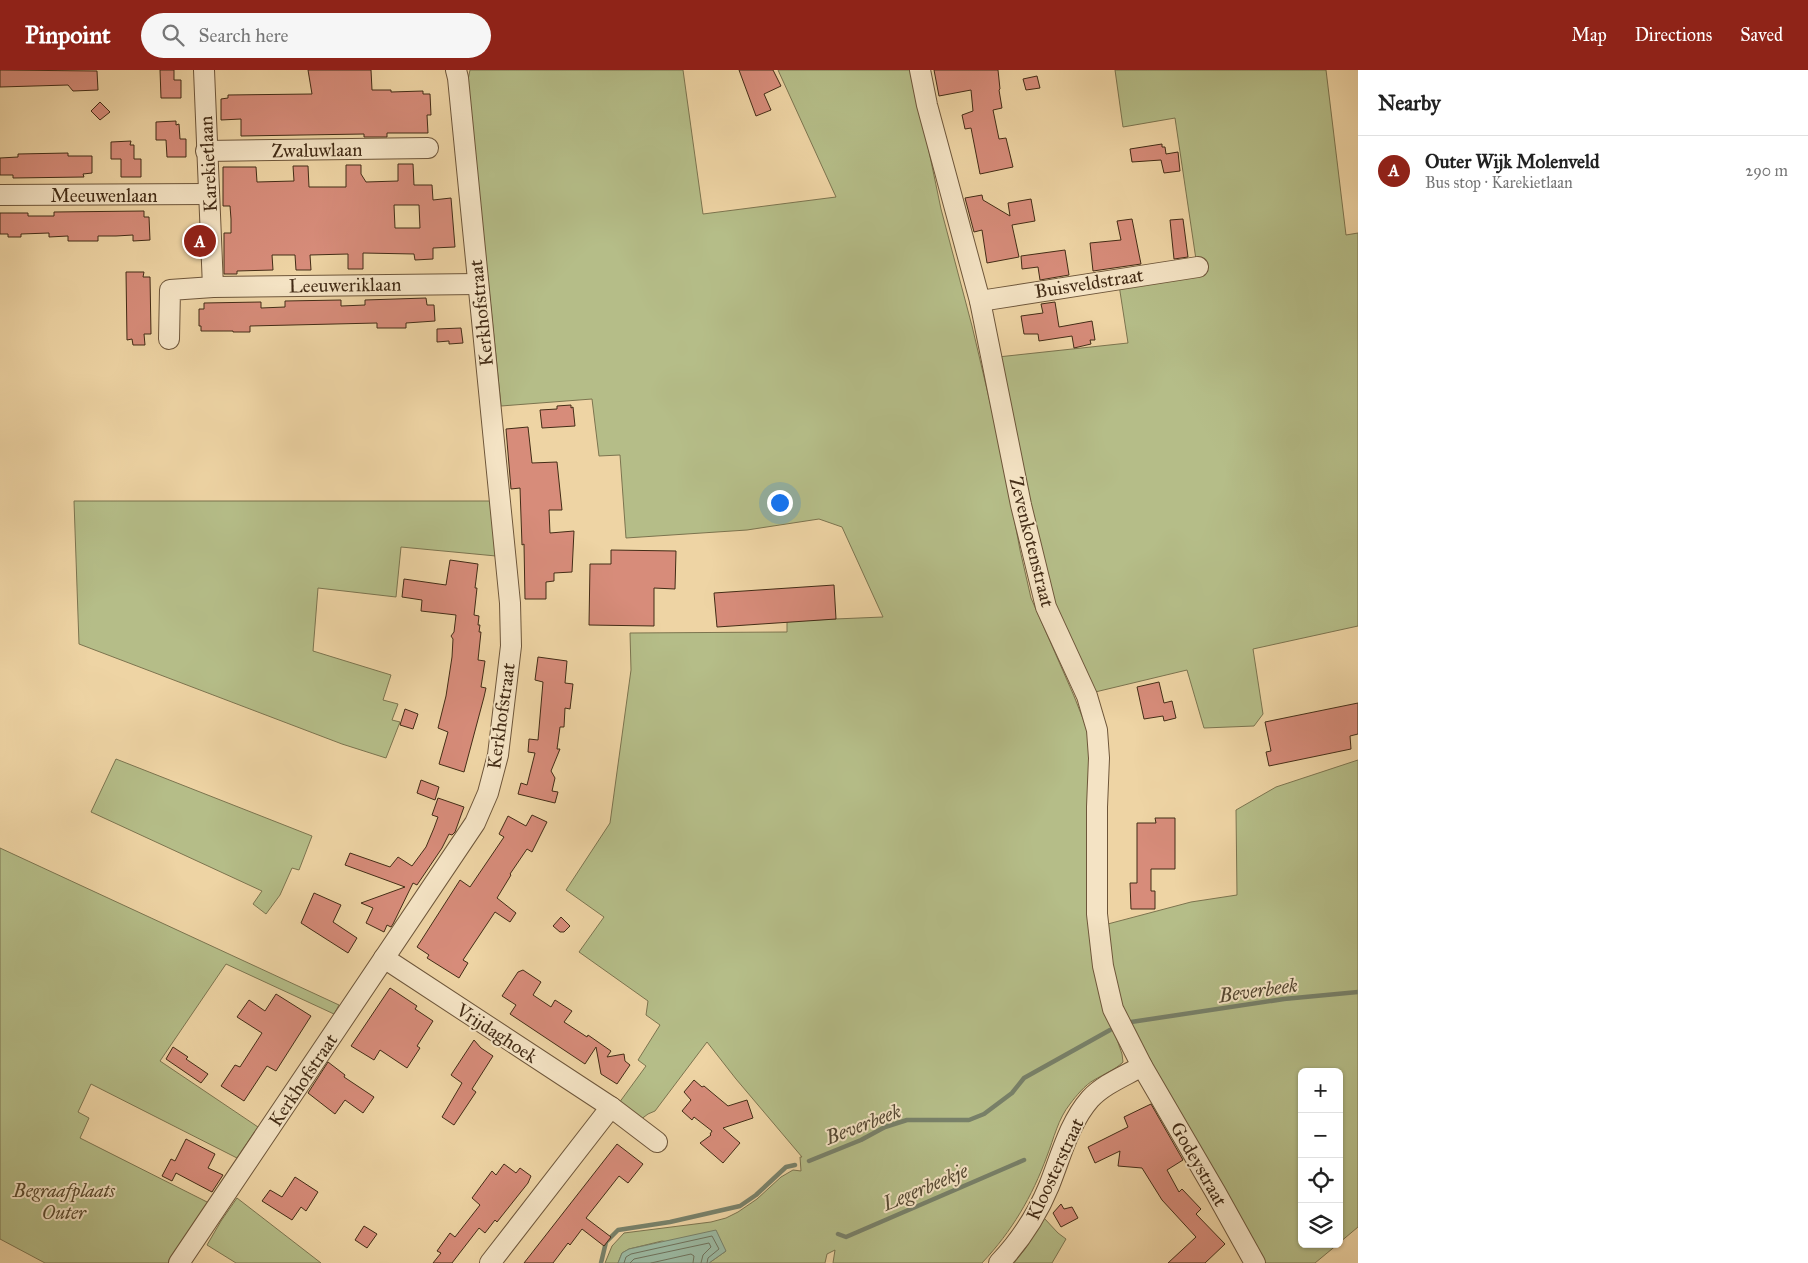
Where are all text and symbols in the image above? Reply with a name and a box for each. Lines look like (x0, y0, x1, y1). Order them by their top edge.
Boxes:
search box (141, 13, 491, 58)
text: Pinpoint (25, 20, 111, 50)
icon: search (159, 21, 187, 49)
text: Search here (199, 24, 289, 47)
text: Map (1571, 24, 1607, 46)
text: Directions (1635, 24, 1712, 46)
text: Saved (1740, 24, 1783, 46)
text: Nearby (1378, 90, 1441, 116)
street label: Karekietlaan (194, 115, 222, 213)
street label: Zwaluwlaan (271, 138, 363, 162)
text: Outer Wijk Molenveld (1425, 150, 1600, 173)
text: A (1389, 161, 1399, 180)
text: 290 m (1745, 161, 1788, 180)
text: Bus stop · Karekietlaan (1425, 173, 1573, 192)
street label: Meeuwenlaan (50, 184, 158, 207)
pin: A (184, 222, 216, 260)
street label: Kerkhofstraat (464, 258, 498, 367)
street label: Buisveldstraat (1033, 263, 1145, 303)
street label: Leeuweriklaan (288, 273, 402, 297)
street label: Zevenkotenstraat (1005, 474, 1059, 610)
your location (767, 490, 793, 516)
street label: Kerkhofstraat (482, 661, 520, 771)
water label: Beverbeek (1216, 973, 1299, 1008)
street label: Vrijdaghoek (451, 998, 542, 1069)
street label: Kerkhofstraat (264, 1029, 343, 1131)
map controls (1298, 1068, 1343, 1248)
button: + (1298, 1068, 1343, 1113)
water label: Beverbeek (821, 1099, 904, 1150)
button: − (1298, 1113, 1343, 1158)
street label: Kloosterstraat (1021, 1114, 1089, 1224)
street label: Godeystraat (1166, 1118, 1232, 1210)
water label: Legerbeekje (878, 1158, 972, 1216)
button: locate (1298, 1158, 1343, 1203)
park label: Begraafplaats Outer (12, 1179, 115, 1224)
button: layers (1298, 1203, 1343, 1248)

